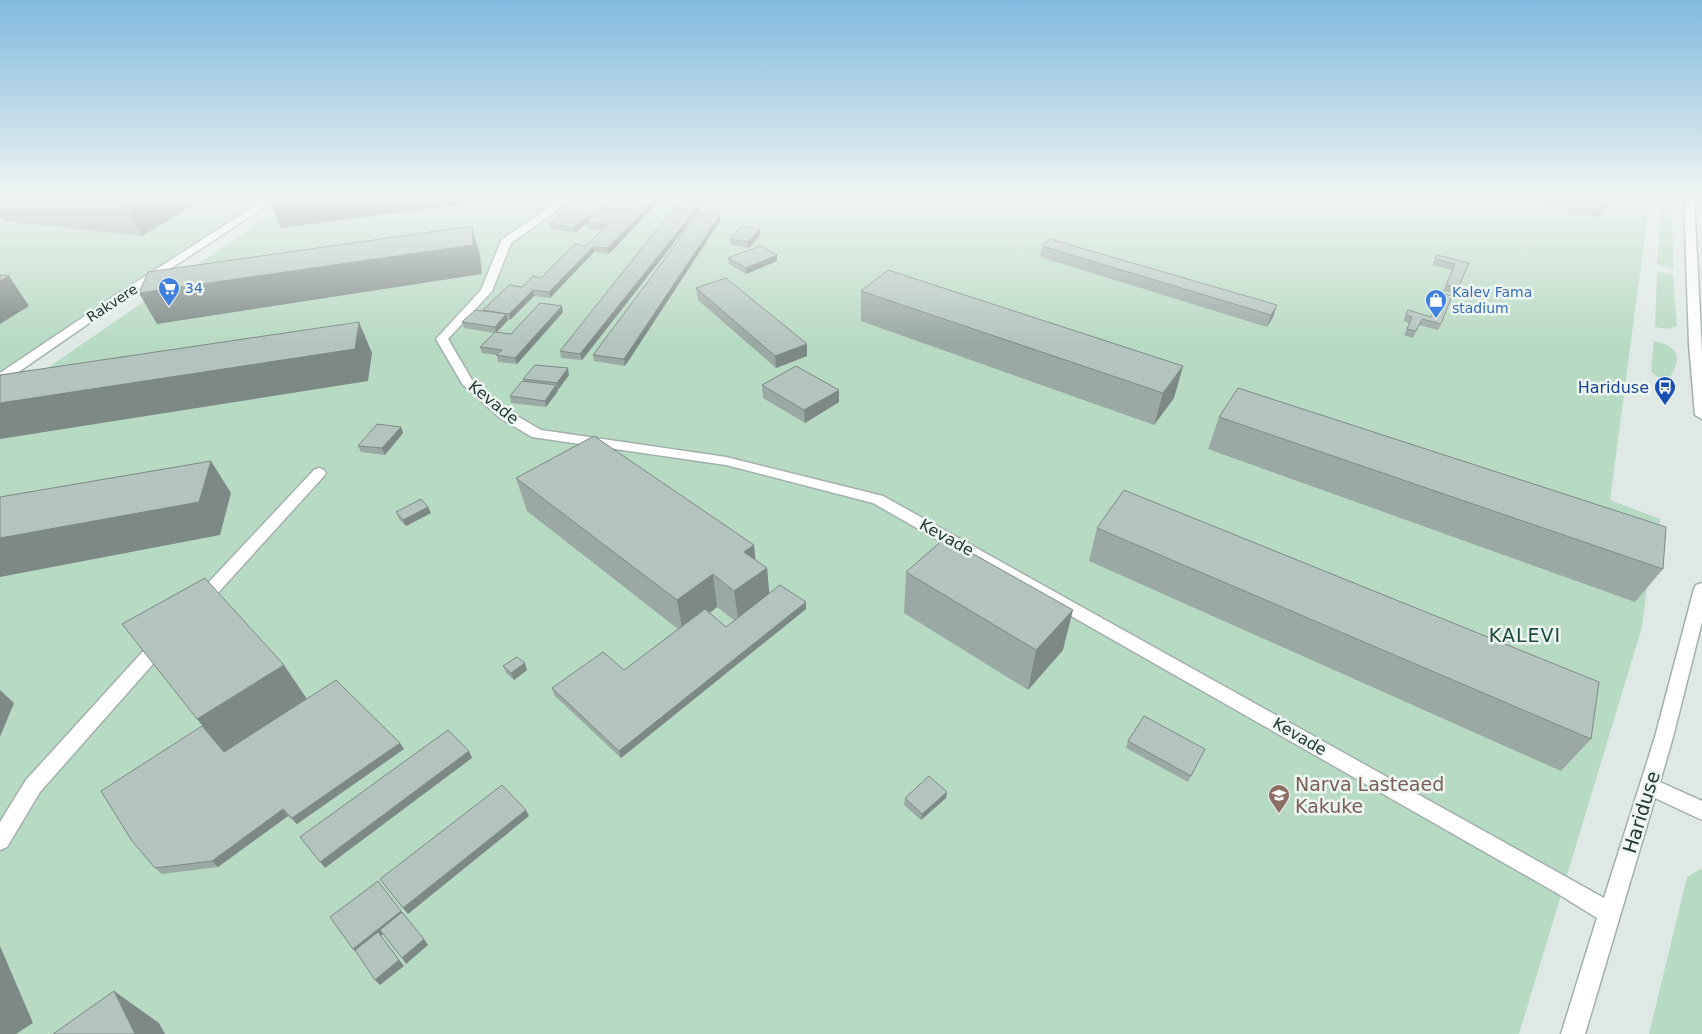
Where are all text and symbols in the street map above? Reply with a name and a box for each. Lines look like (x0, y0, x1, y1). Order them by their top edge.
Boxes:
supermarket icon: 34 (157, 276, 181, 307)
place label: 34 (185, 280, 203, 296)
street label: Rakvere (84, 281, 140, 325)
place label: Kalev Fama stadium (1452, 284, 1532, 316)
shop icon: Kalev Fama stadium (1424, 288, 1448, 319)
bus stop icon: Hariduse (1653, 375, 1677, 406)
street label: Kevade (465, 376, 523, 428)
place label: Hariduse (1578, 378, 1649, 397)
street label: Kevade (916, 515, 977, 560)
district label: KALEVI (1489, 624, 1561, 646)
street label: Kevade (1270, 714, 1330, 759)
street label: Hariduse (1618, 768, 1664, 856)
place label: Narva Lasteaed Kakuke (1295, 773, 1444, 817)
school or university icon: Narva Lasteaed Kakuke (1267, 783, 1291, 814)

